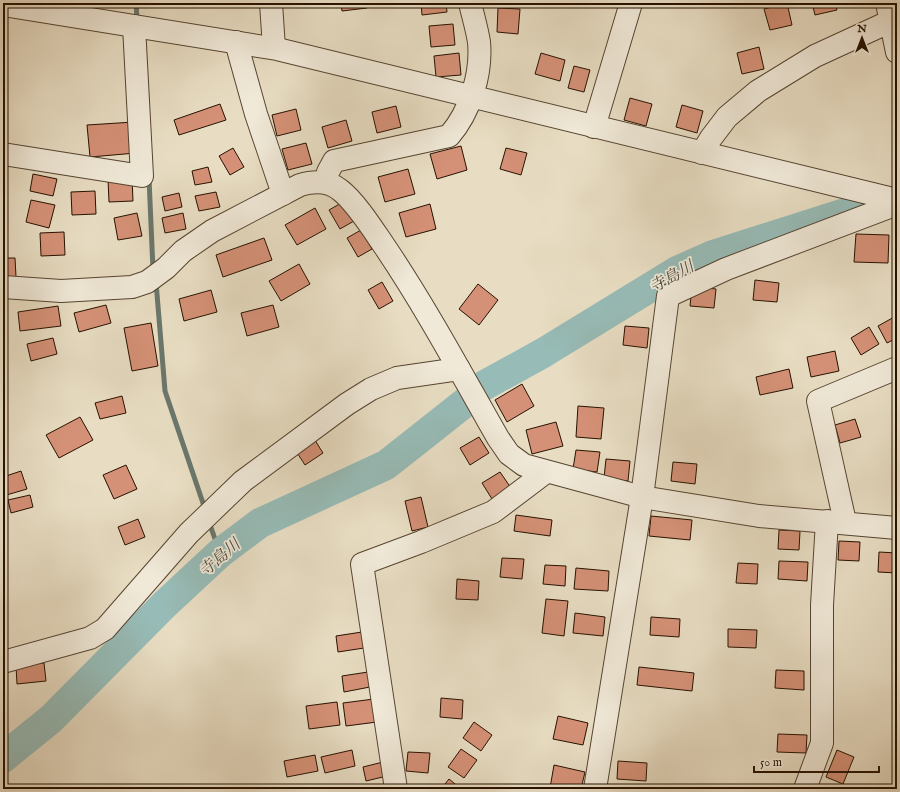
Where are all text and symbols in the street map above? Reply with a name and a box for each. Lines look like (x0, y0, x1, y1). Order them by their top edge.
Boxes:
north arrow (842, 18, 882, 58)
text: N (856, 22, 867, 36)
water label: 寺島川 (646, 256, 700, 298)
water label: 寺島川 (196, 534, 246, 582)
scale bar (754, 748, 879, 774)
text: 50 m (760, 755, 782, 770)

